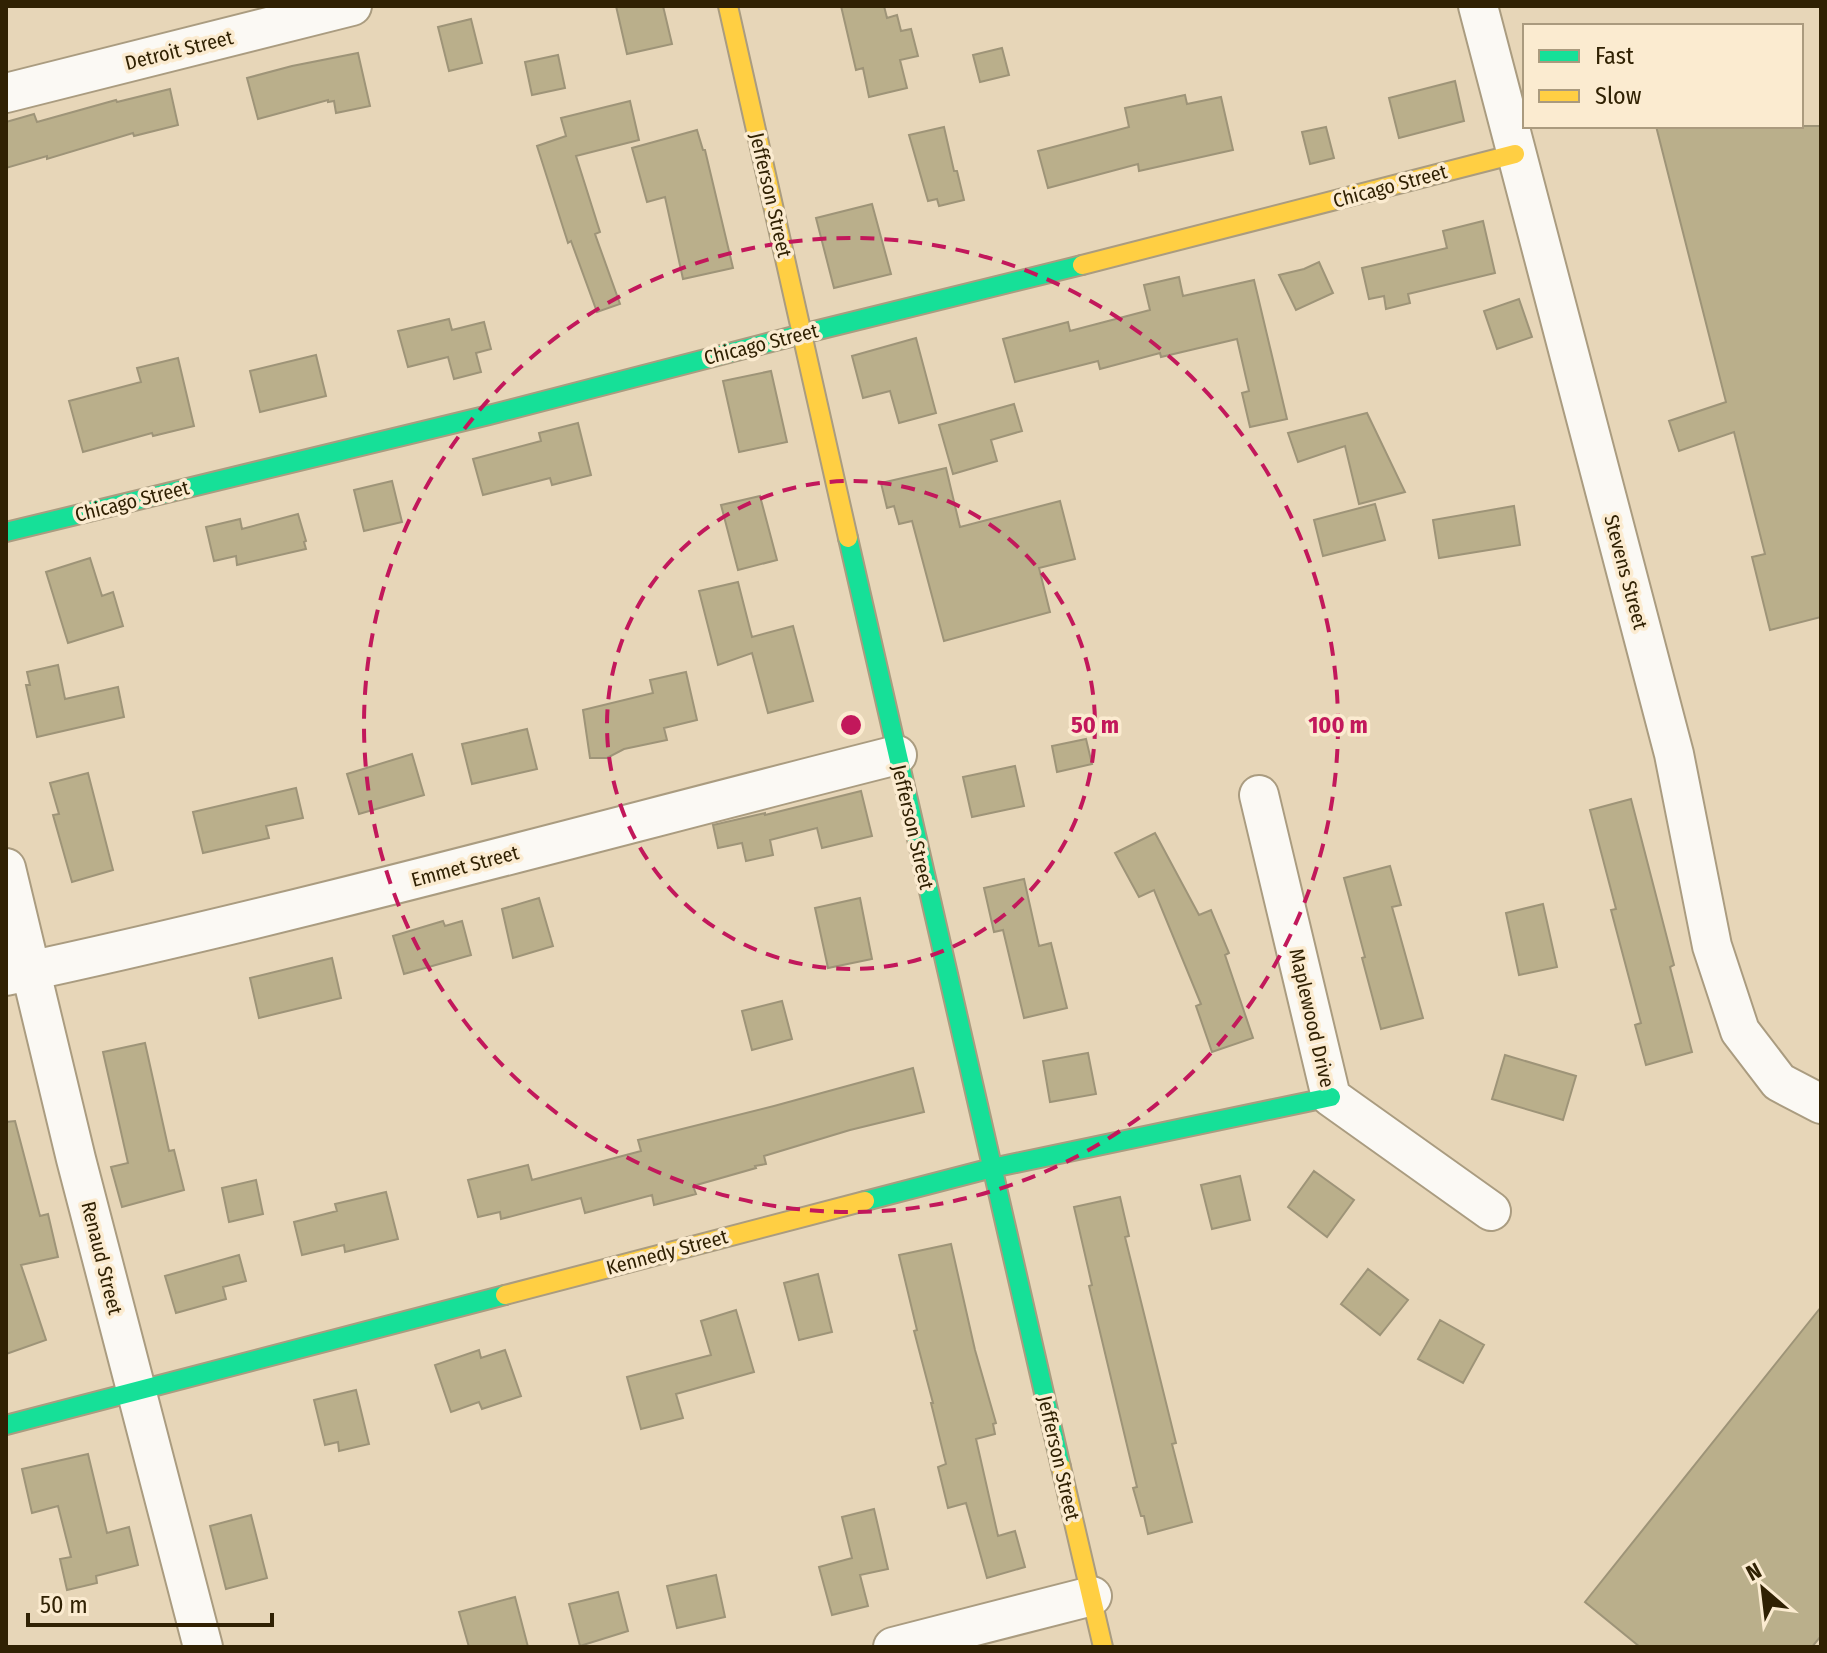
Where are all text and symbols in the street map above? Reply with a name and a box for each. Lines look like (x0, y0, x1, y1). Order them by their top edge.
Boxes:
legend (1523, 24, 1803, 128)
street label: Detroit Street (123, 25, 236, 75)
text: Fast (1595, 42, 1634, 70)
text: Slow (1595, 82, 1642, 110)
street label: Jefferson Street (745, 130, 797, 260)
street label: Chicago Street (1330, 159, 1450, 213)
street label: Chicago Street (701, 318, 821, 370)
street label: Chicago Street (72, 475, 192, 527)
street label: Stevens Street (1599, 512, 1653, 632)
centre of rings (837, 711, 865, 739)
text: 50 m (1071, 711, 1119, 739)
text: 100 m (1308, 711, 1368, 739)
street label: Jefferson Street (887, 762, 939, 892)
street label: Emmet Street (409, 840, 522, 892)
street label: Maplewood Drive (1284, 946, 1340, 1090)
street label: Renaud Street (76, 1199, 128, 1318)
street label: Kennedy Street (604, 1224, 731, 1280)
street label: Jefferson Street (1033, 1393, 1085, 1523)
north arrow (1723, 1549, 1803, 1629)
text: N (1742, 1557, 1766, 1587)
scale bar (28, 1577, 272, 1627)
text: 50 m (40, 1591, 88, 1619)

